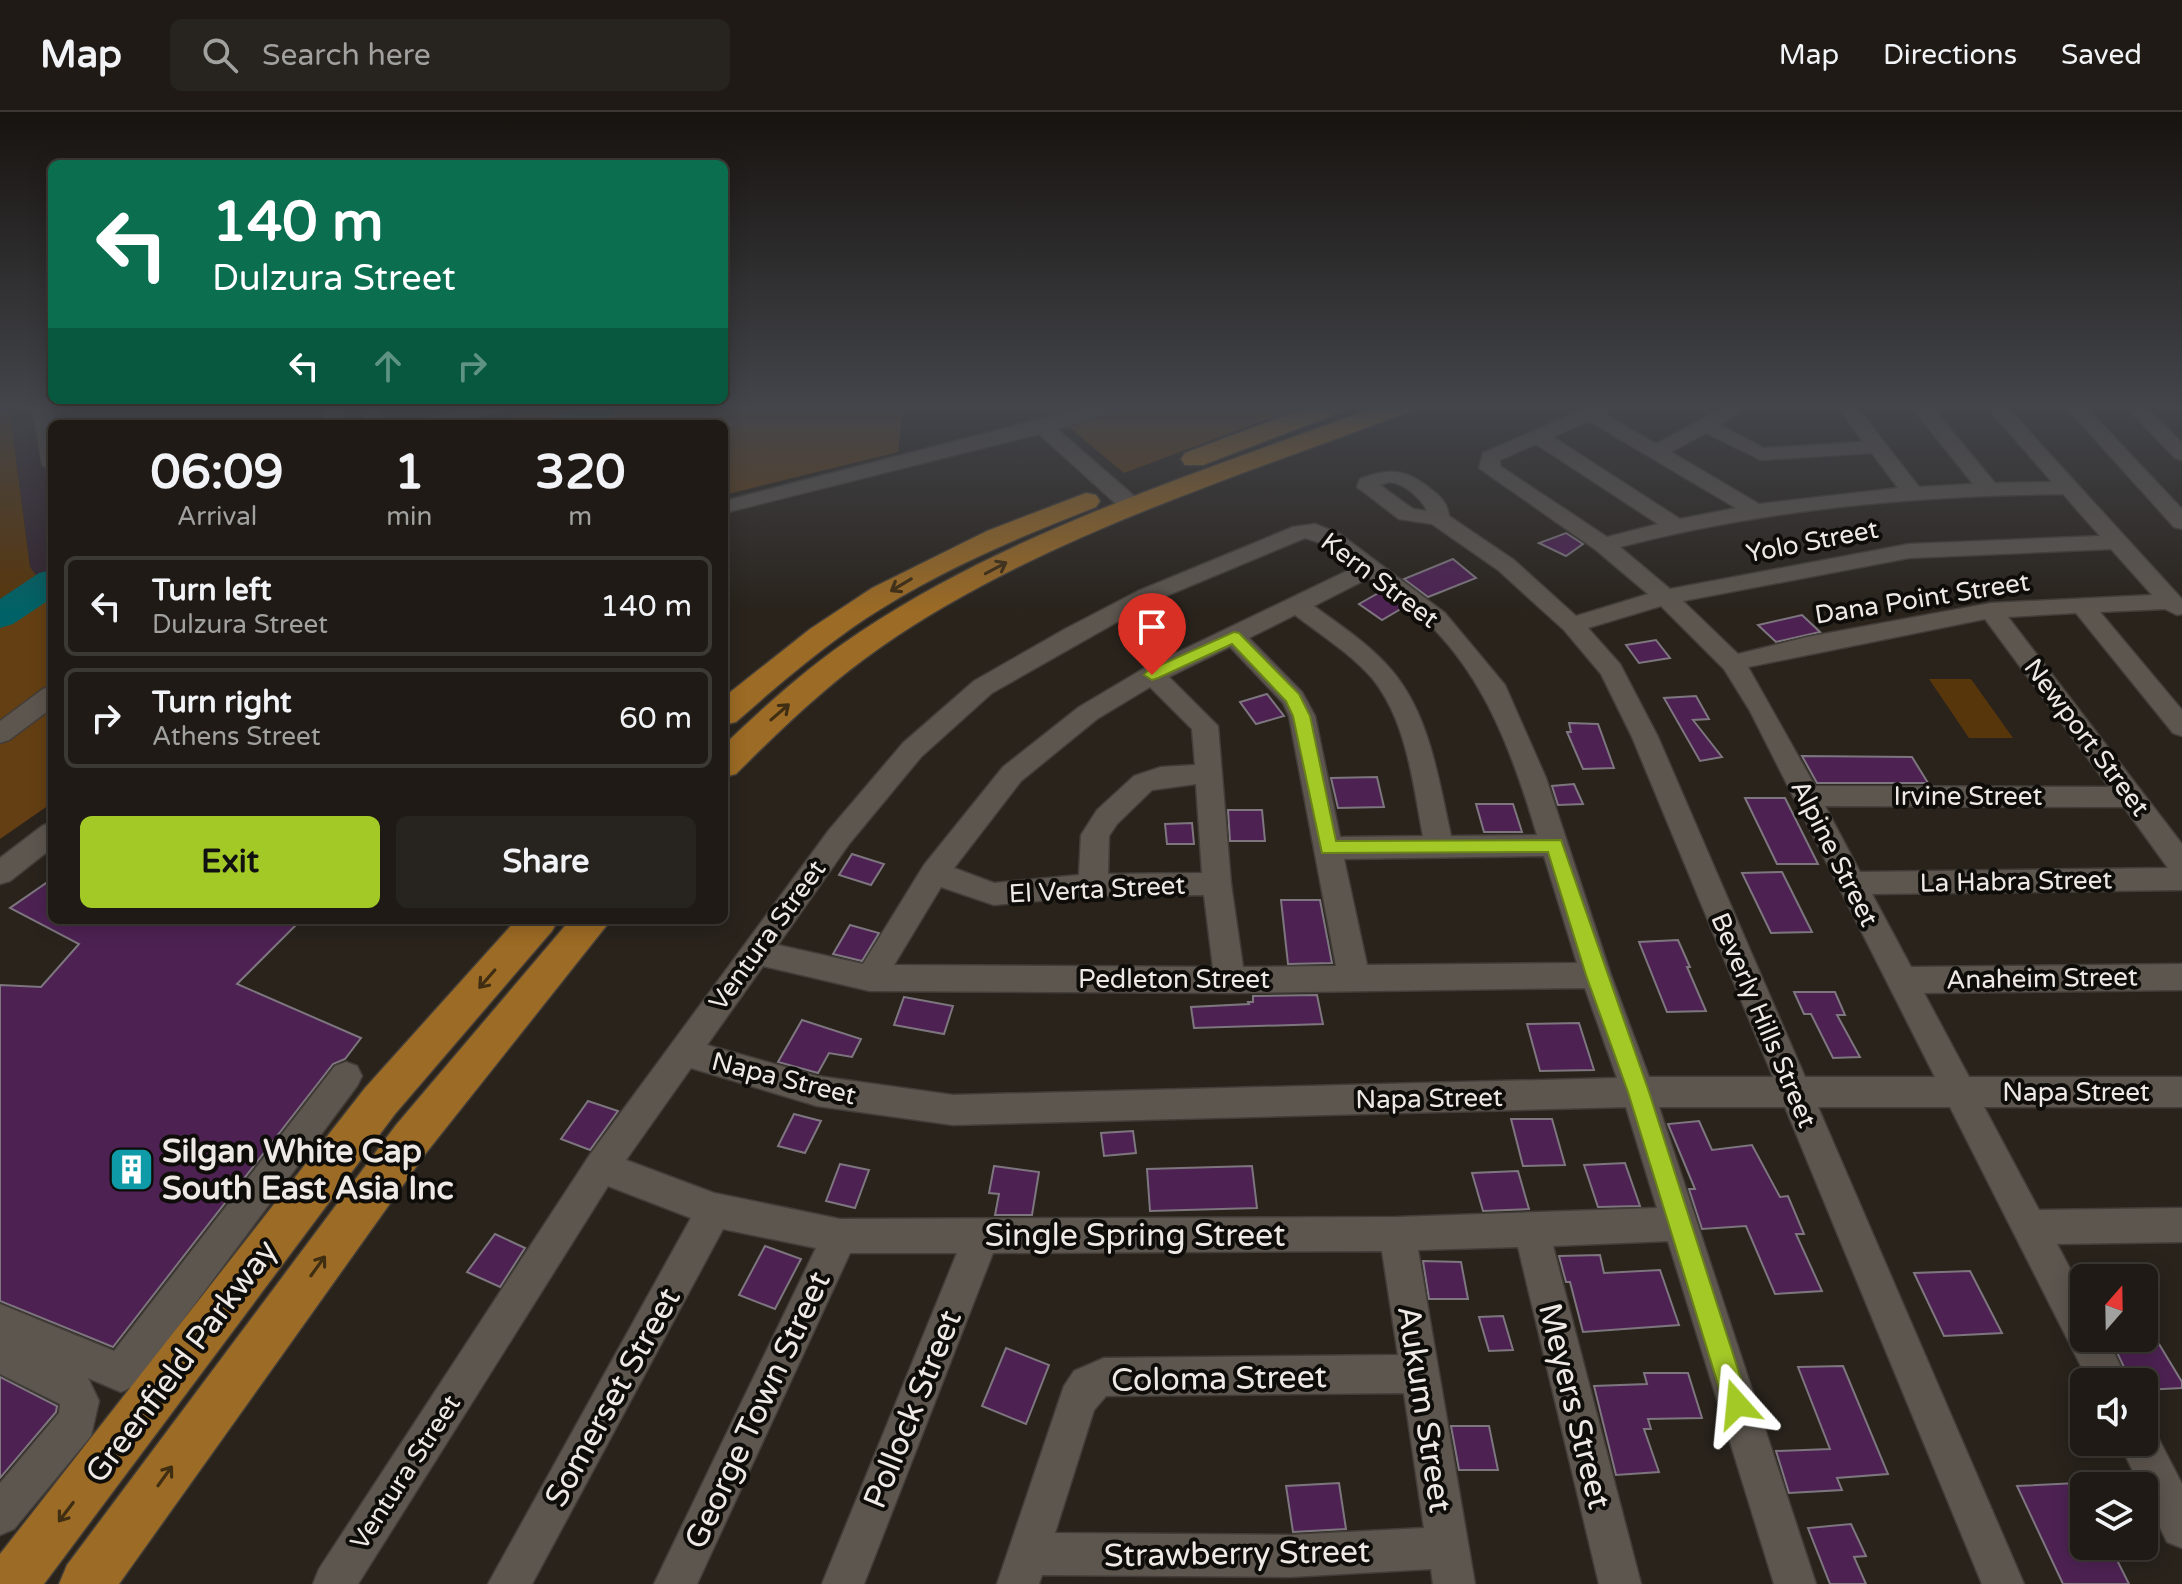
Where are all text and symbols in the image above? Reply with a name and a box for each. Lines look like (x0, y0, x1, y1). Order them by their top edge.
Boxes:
search box (170, 19, 730, 91)
text: Map (40, 32, 122, 78)
icon: search (198, 33, 242, 77)
text: Search here (262, 37, 431, 74)
text: Map (1779, 38, 1839, 72)
text: Directions (1883, 38, 2017, 72)
text: Saved (2061, 38, 2142, 72)
text: 140 m (212, 189, 383, 256)
icon: left (80, 192, 184, 296)
text: Dulzura Street (212, 257, 456, 300)
icon: left (282, 344, 326, 388)
icon: ahead (366, 344, 410, 388)
icon: right (450, 344, 494, 388)
text: 06:09 (151, 444, 284, 502)
text: 1 (394, 444, 424, 502)
text: 320 (535, 444, 625, 502)
text: Arrival (177, 501, 257, 532)
text: min (386, 501, 432, 532)
text: m (568, 501, 592, 532)
street label: Yolo Street (1743, 513, 1881, 569)
street label: Kern Street (1315, 526, 1445, 635)
one-way arrow (983, 559, 1007, 575)
street label: Dana Point Street (1812, 566, 2032, 631)
text: Turn left (152, 572, 271, 609)
one-way arrow (890, 577, 913, 593)
icon: left (84, 584, 128, 628)
text: 140 m (600, 588, 692, 625)
pin (1118, 593, 1186, 675)
icon: arrive (1130, 605, 1174, 649)
text: Dulzura Street (152, 609, 328, 640)
street label: Newport Street (2017, 653, 2156, 822)
text: Turn right (152, 684, 292, 721)
icon: right (84, 696, 128, 740)
text: 60 m (619, 700, 692, 737)
one-way arrow (770, 703, 790, 721)
text: Athens Street (152, 721, 321, 752)
street label: Alpine Street (1784, 775, 1885, 932)
street label: Irvine Street (1894, 781, 2043, 812)
button: Exit (80, 816, 380, 908)
button: Share (396, 816, 696, 908)
street label: Ventura Street (702, 854, 832, 1017)
street label: La Habra Street (1919, 864, 2113, 899)
street label: El Verta Street (1008, 869, 1186, 910)
street label: Beverly Hills Street (1704, 908, 1823, 1132)
street label: Anaheim Street (1946, 961, 2138, 996)
street label: Pedleton Street (1078, 964, 1270, 995)
one-way arrow (479, 968, 497, 988)
street label: Napa Street (709, 1046, 859, 1111)
street label: Napa Street (2002, 1077, 2150, 1108)
street label: Napa Street (1355, 1082, 1503, 1115)
place label: Silgan White Cap South East Asia Inc (162, 1133, 454, 1208)
building icon: Silgan White Cap South East Asia Inc (107, 1145, 155, 1193)
street label: Single Spring Street (985, 1217, 1285, 1255)
street label: Greenfield Parkway (78, 1232, 286, 1491)
one-way arrow (310, 1256, 327, 1277)
north arrow (2070, 1264, 2158, 1352)
map controls (2070, 1264, 2158, 1560)
street label: George Town Street (677, 1266, 839, 1555)
street label: Somerset Street (537, 1281, 689, 1514)
street label: Meyers Street (1530, 1299, 1618, 1513)
street label: Aukum Street (1389, 1303, 1459, 1515)
street label: Pollock Street (856, 1305, 970, 1514)
street label: Coloma Street (1111, 1358, 1327, 1400)
position arrow (1695, 1362, 1779, 1446)
button: sound (2070, 1368, 2158, 1456)
street label: Ventura Street (344, 1389, 467, 1555)
one-way arrow (157, 1465, 173, 1487)
button: layers (2070, 1472, 2158, 1560)
one-way arrow (58, 1501, 75, 1522)
street label: Strawberry Street (1104, 1533, 1370, 1575)

